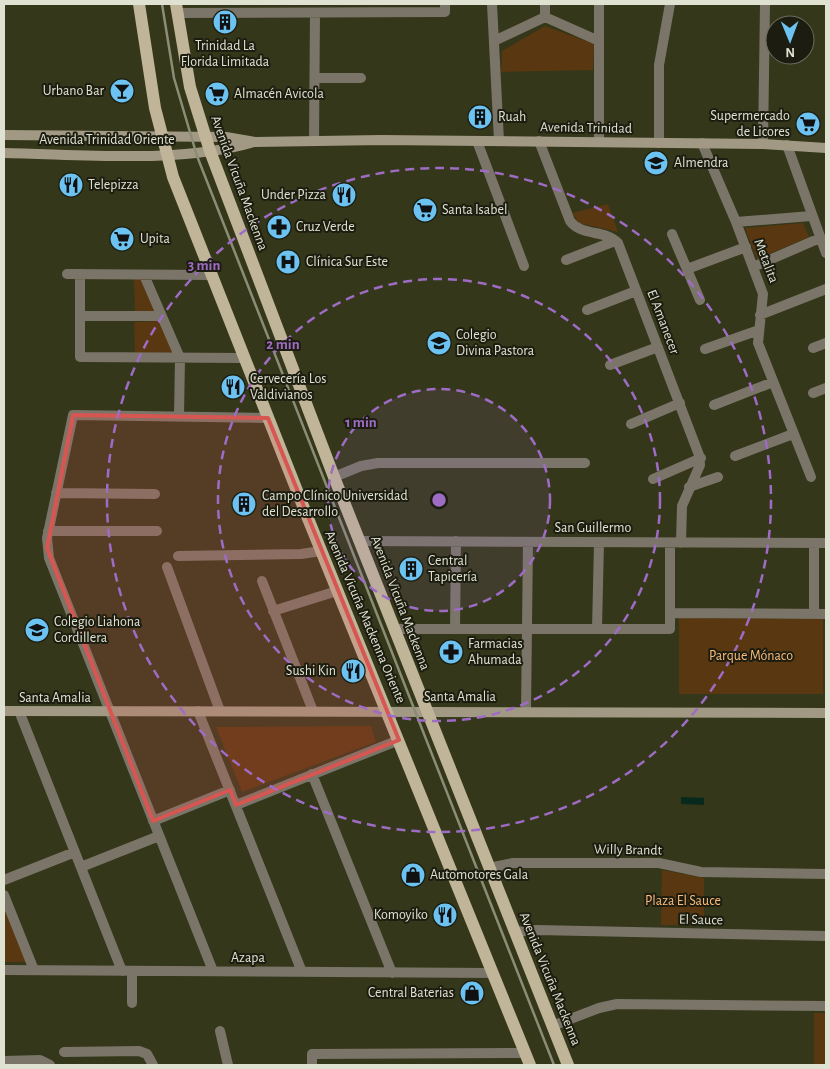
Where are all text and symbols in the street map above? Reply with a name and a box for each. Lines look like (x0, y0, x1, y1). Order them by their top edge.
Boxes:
building icon: Trinidad La Florida Limitada (212, 9, 238, 35)
north arrow (765, 15, 815, 65)
place label: Trinidad La Florida Limitada (181, 39, 270, 69)
text: N (785, 45, 795, 59)
bar icon: Urbano Bar (109, 78, 135, 104)
supermarket icon: Almacén Avicola (204, 81, 230, 107)
place label: Urbano Bar (43, 84, 104, 98)
place label: Almacén Avicola (234, 87, 324, 101)
building icon: Ruah (467, 104, 493, 130)
place label: Supermercado de Licores (710, 109, 790, 139)
place label: Ruah (498, 110, 526, 124)
supermarket icon: Supermercado de Licores (795, 111, 821, 137)
street label: Avenida Vicuña Mackenna (208, 114, 270, 253)
street label: Avenida Trinidad (540, 120, 632, 136)
street label: Avenida Trinidad Oriente (39, 133, 175, 147)
school or university icon: Almendra (643, 150, 669, 176)
place label: Almendra (674, 156, 729, 170)
restaurant icon: Telepizza (58, 172, 84, 198)
place label: Telepizza (88, 178, 139, 192)
restaurant icon: Under Pizza (331, 182, 357, 208)
place label: Under Pizza (261, 188, 327, 202)
supermarket icon: Santa Isabel (412, 197, 438, 223)
place label: Santa Isabel (442, 203, 507, 217)
pharmacy icon: Cruz Verde (266, 214, 292, 240)
place label: Cruz Verde (296, 220, 355, 234)
supermarket icon: Upita (109, 226, 135, 252)
place label: Upita (140, 232, 170, 246)
street label: Metalita (751, 237, 781, 285)
hospital icon: Clínica Sur Este (275, 249, 301, 275)
place label: Clínica Sur Este (306, 255, 388, 269)
text: 3 min (188, 258, 220, 273)
street label: El Amanecer (644, 288, 682, 357)
place label: Colegio Divina Pastora (456, 328, 535, 358)
school or university icon: Colegio Divina Pastora (426, 330, 452, 356)
text: 2 min (266, 337, 300, 352)
place label: Cervecería Los Valdivianos (250, 372, 327, 402)
restaurant icon: Cervecería Los Valdivianos (220, 374, 246, 400)
text: 1 min (345, 415, 377, 430)
place label: Campo Clínico Universidad del Desarrollo (262, 489, 408, 519)
building icon: Campo Clínico Universidad del Desarrollo (231, 491, 257, 517)
centre of rings (430, 491, 448, 509)
street label: San Guillermo (555, 521, 632, 535)
street label: Avenida Vicuña Mackenna Oriente (322, 529, 408, 705)
street label: Avenida Vicuña Mackenna (368, 534, 432, 673)
place label: Central Tapicería (428, 554, 478, 584)
building icon: Central Tapicería (398, 556, 424, 582)
place label: Colegio Liahona Cordillera (54, 615, 141, 645)
school or university icon: Colegio Liahona Cordillera (24, 617, 50, 643)
place label: Farmacias Ahumada (468, 637, 523, 667)
pharmacy icon: Farmacias Ahumada (438, 639, 464, 665)
park label: Parque Mónaco (709, 649, 793, 663)
restaurant icon: Sushi Kin (340, 658, 366, 684)
place label: Sushi Kin (286, 664, 336, 678)
street label: Santa Amalia (424, 690, 497, 704)
street label: Santa Amalia (19, 691, 92, 705)
street label: Willy Brandt (594, 842, 663, 858)
shop icon: Automotores Gala (400, 862, 426, 888)
place label: Automotores Gala (430, 868, 529, 882)
park label: Plaza El Sauce (645, 894, 721, 908)
restaurant icon: Komoyiko (432, 902, 458, 928)
place label: Komoyiko (374, 908, 428, 922)
street label: Avenida Vicuña Mackenna (517, 910, 583, 1048)
street label: El Sauce (679, 913, 723, 927)
street label: Azapa (231, 951, 265, 965)
shop icon: Central Baterias (459, 980, 485, 1006)
place label: Central Baterias (368, 986, 454, 1000)

